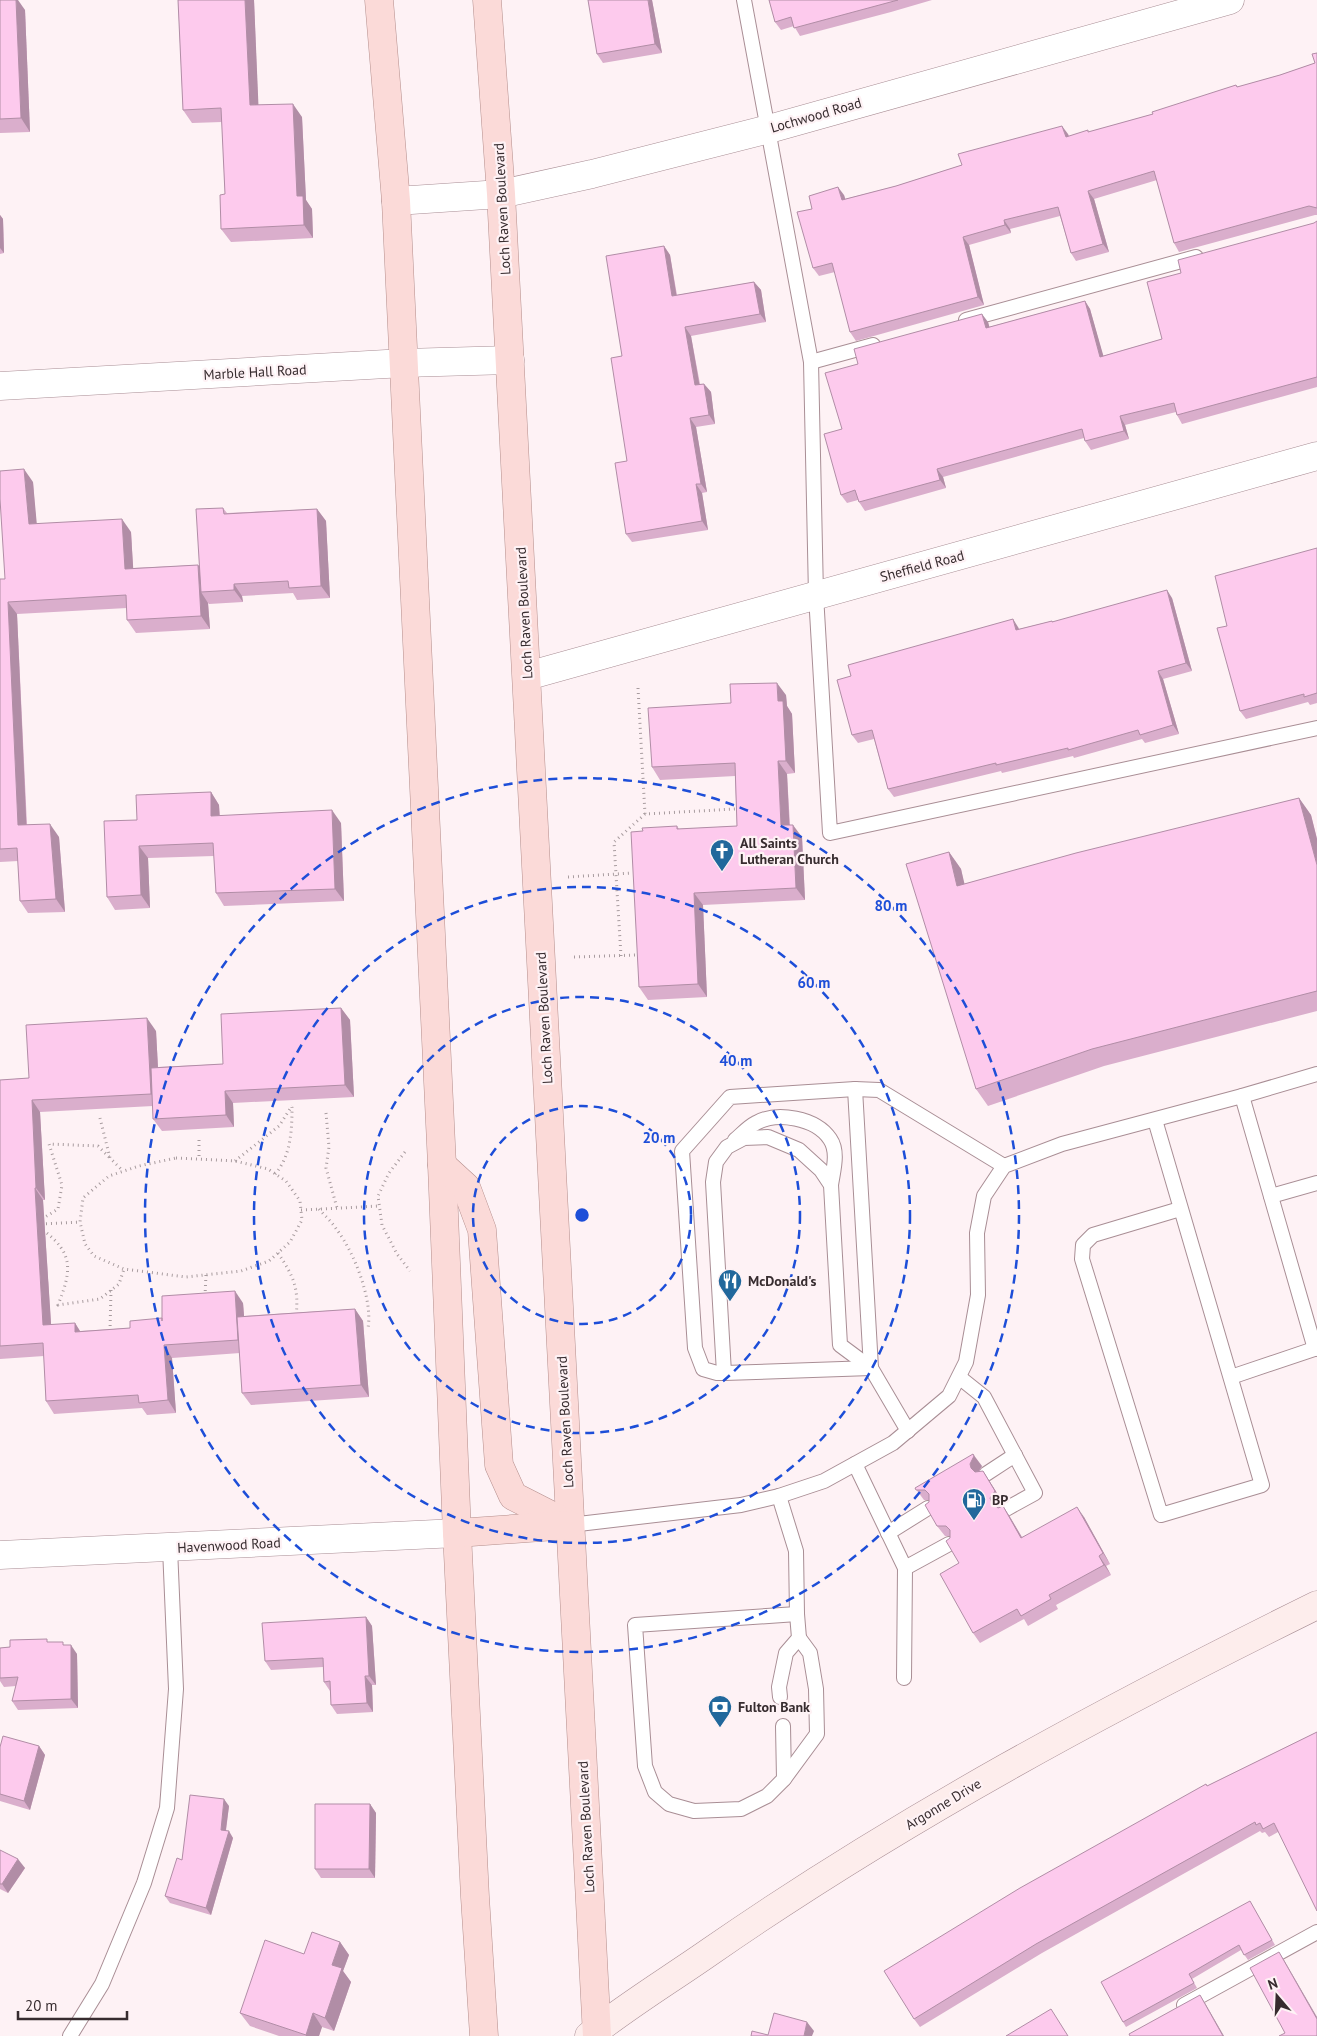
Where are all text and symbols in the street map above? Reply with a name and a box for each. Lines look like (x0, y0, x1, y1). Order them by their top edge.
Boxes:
street label: Lochwood Road (768, 93, 864, 137)
street label: Loch Raven Boulevard (490, 143, 514, 275)
street label: Marble Hall Road (203, 360, 307, 384)
street label: Sheffield Road (878, 546, 966, 586)
street label: Loch Raven Boulevard (512, 547, 536, 679)
place label: All Saints Lutheran Church (740, 834, 839, 868)
church icon: All Saints Lutheran Church (709, 838, 735, 872)
text: 80 m (875, 896, 907, 915)
street label: Loch Raven Boulevard (532, 952, 556, 1084)
text: 60 m (798, 973, 830, 992)
text: 40 m (720, 1051, 752, 1070)
text: 20 m (643, 1128, 675, 1147)
centre of rings (573, 1206, 591, 1224)
restaurant icon: McDonald's (717, 1268, 743, 1302)
place label: McDonald's (748, 1272, 817, 1290)
street label: Loch Raven Boulevard (553, 1356, 577, 1488)
fuel station icon: BP (961, 1487, 987, 1521)
place label: BP (992, 1491, 1008, 1509)
street label: Havenwood Road (177, 1533, 281, 1557)
bank icon: Fulton Bank (707, 1694, 733, 1728)
place label: Fulton Bank (738, 1698, 810, 1716)
street label: Loch Raven Boulevard (574, 1761, 598, 1893)
street label: Argonne Drive (902, 1774, 984, 1834)
north arrow (1252, 1971, 1302, 2021)
text: N (1265, 1974, 1280, 1994)
scale bar (18, 1988, 126, 2020)
text: 20 m (25, 1996, 58, 2015)

